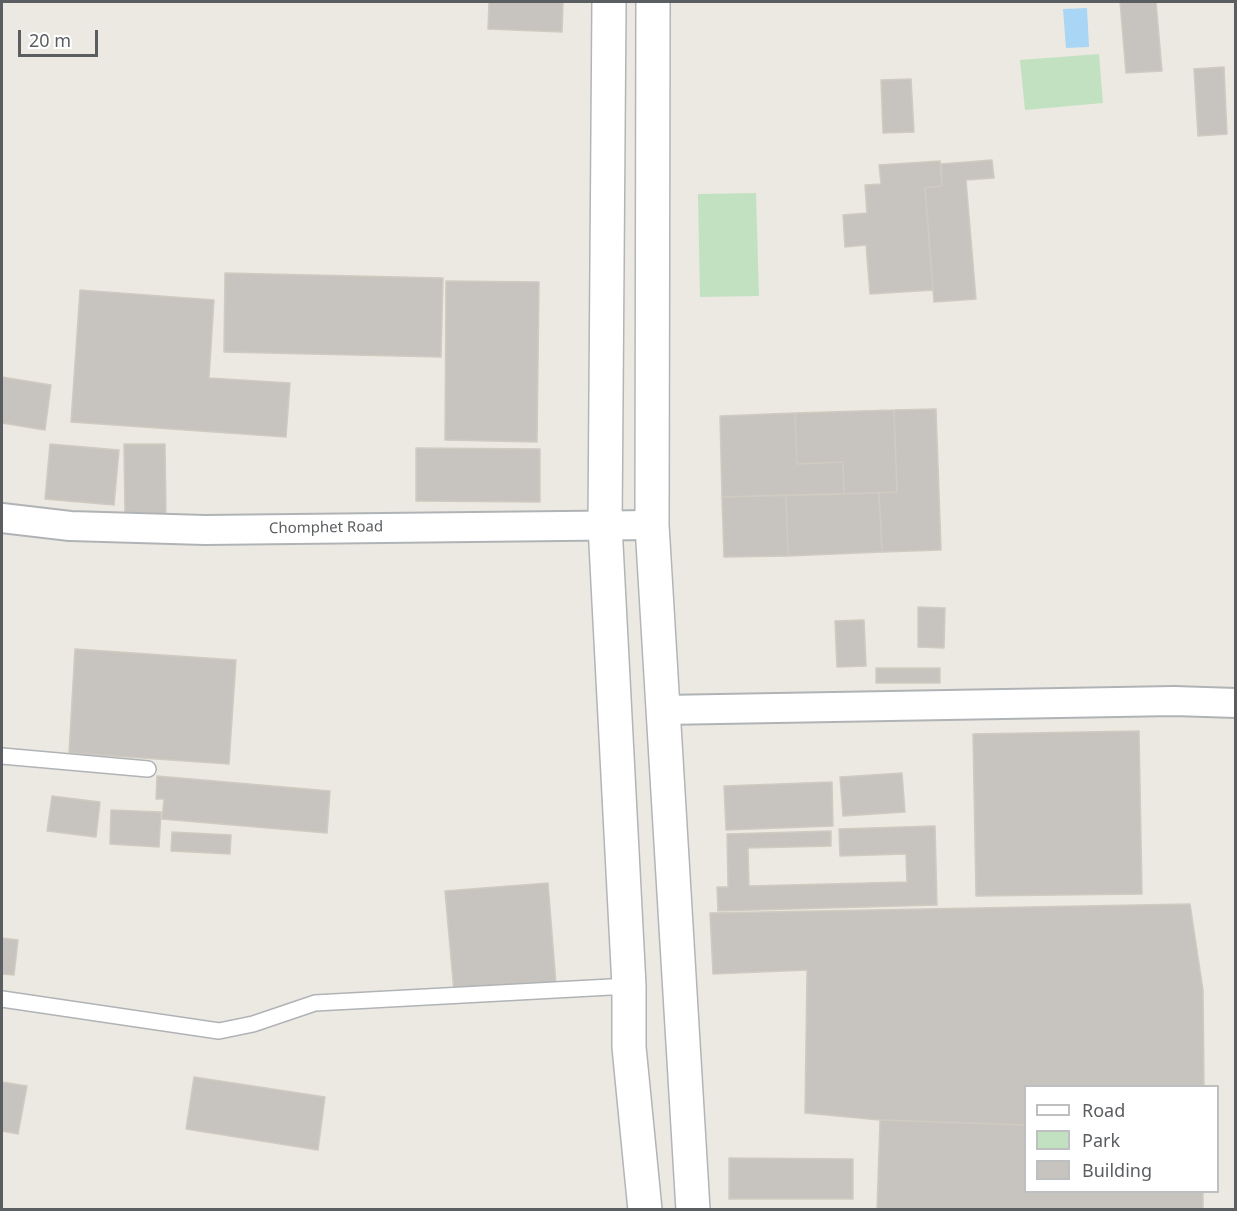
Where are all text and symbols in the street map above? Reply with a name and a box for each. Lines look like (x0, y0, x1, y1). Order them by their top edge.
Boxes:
scale bar (21, 18, 100, 56)
text: 20 m (29, 28, 71, 52)
street label: Chomphet Road (269, 518, 383, 538)
legend (1024, 1085, 1219, 1193)
text: Road (1082, 1098, 1125, 1122)
text: Park (1082, 1128, 1120, 1152)
text: Building (1082, 1158, 1152, 1182)

